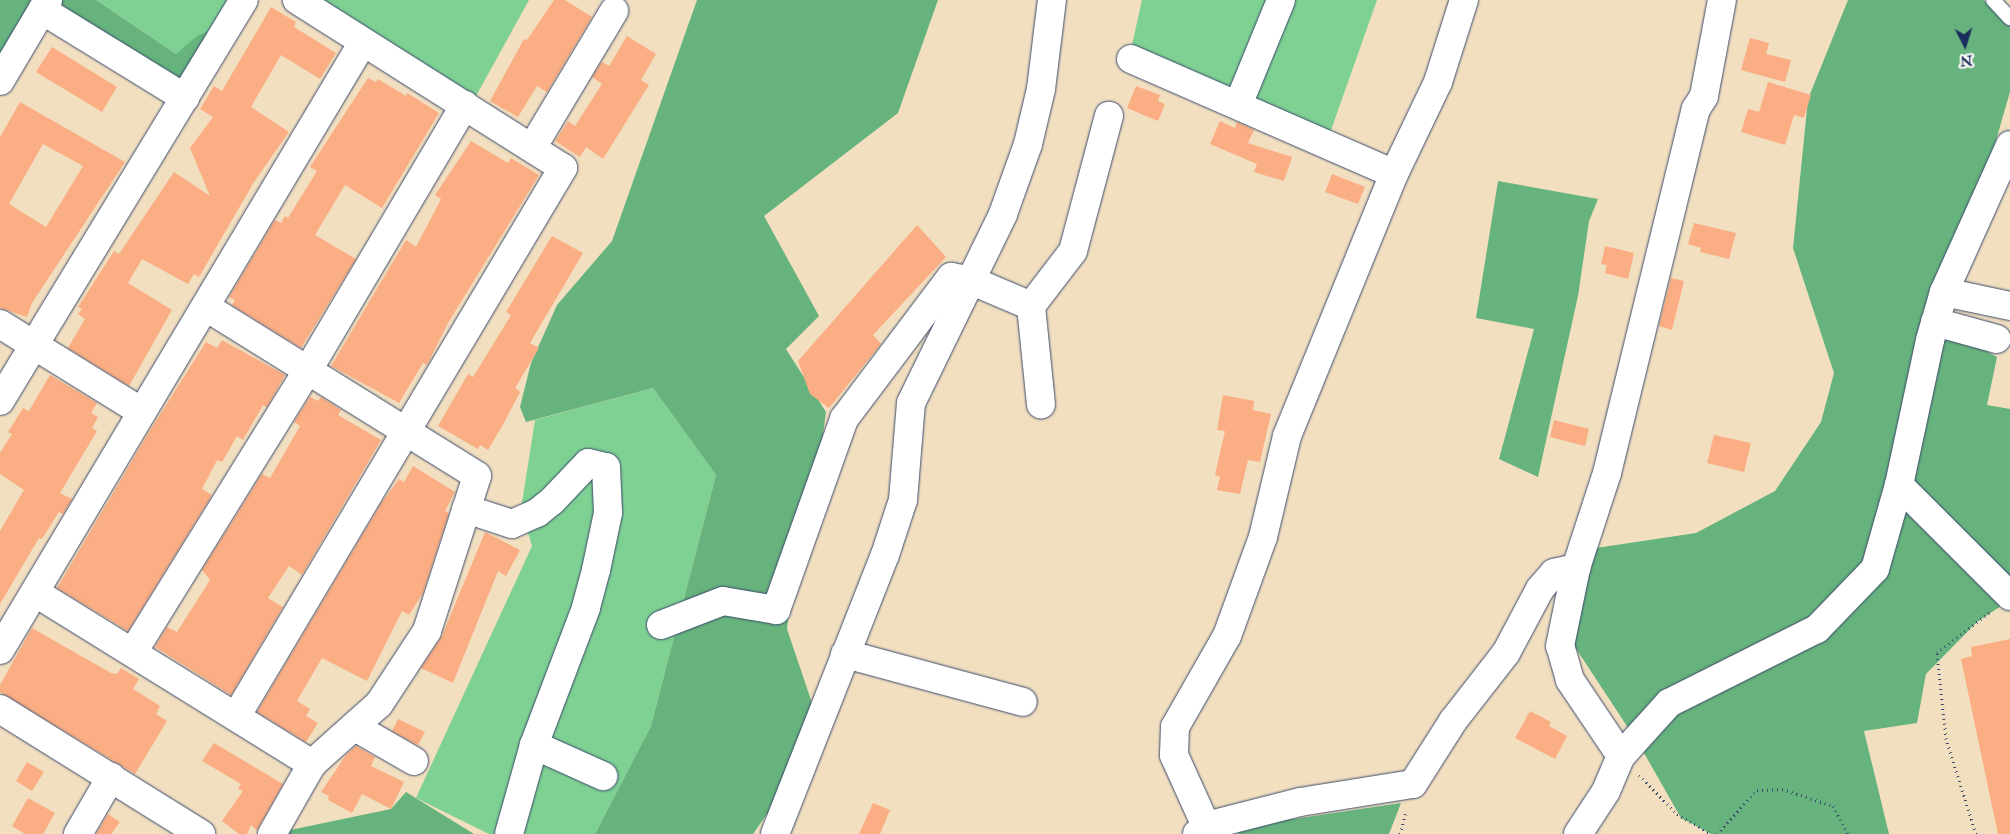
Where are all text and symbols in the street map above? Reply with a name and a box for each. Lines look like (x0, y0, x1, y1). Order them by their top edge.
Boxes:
north arrow (1940, 20, 1990, 70)
text: N (1959, 51, 1973, 69)

